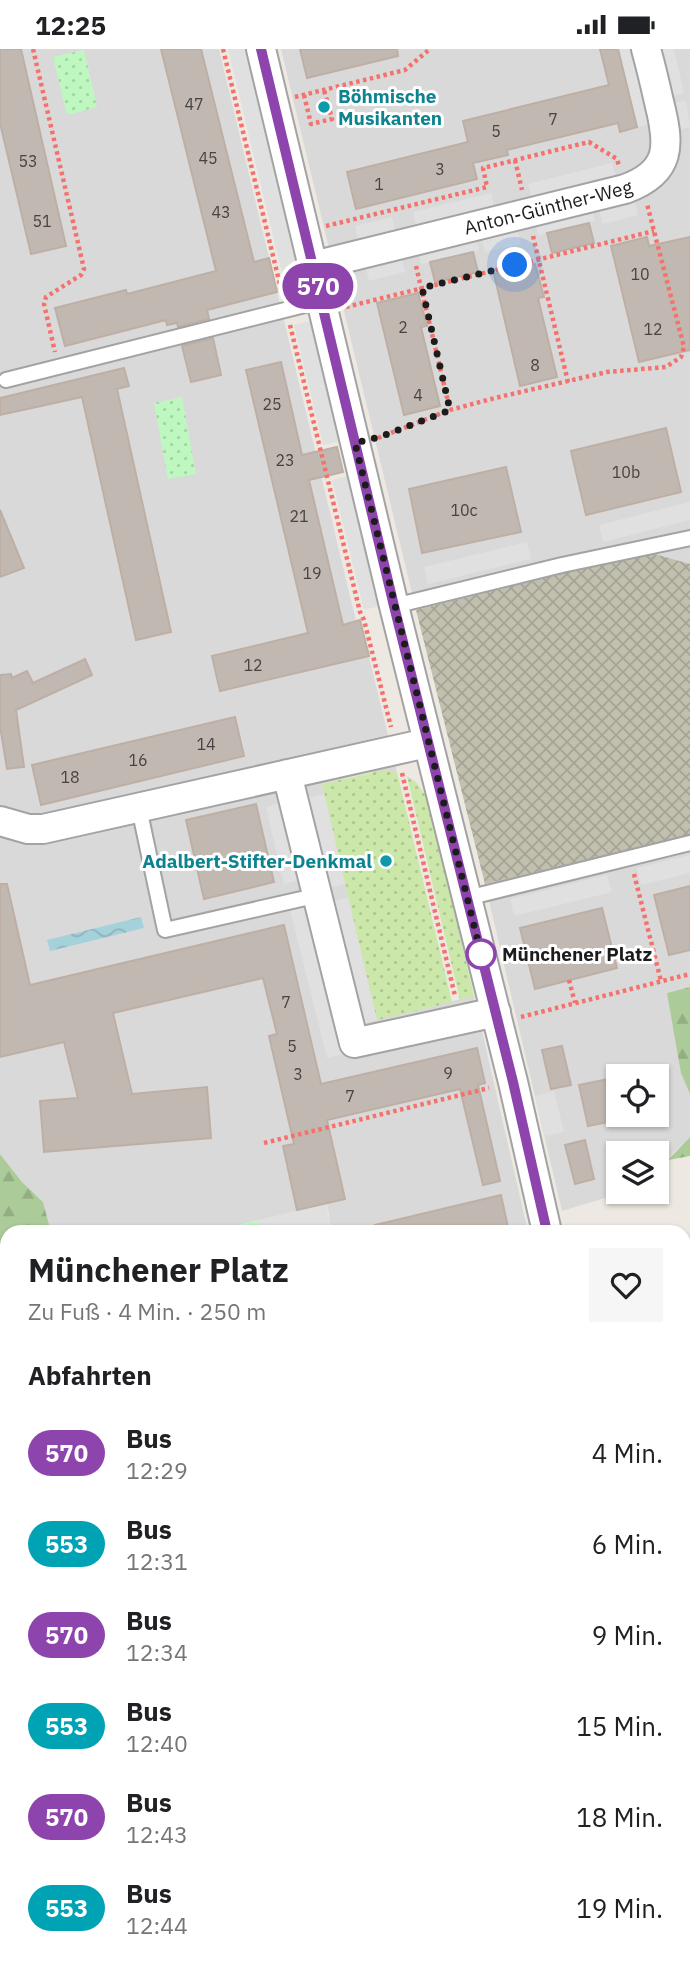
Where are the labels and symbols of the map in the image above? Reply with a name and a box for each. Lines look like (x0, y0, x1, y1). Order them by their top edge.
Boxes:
place label: Böhmische Musikanten (338, 84, 442, 130)
house number: 47 (184, 94, 204, 114)
marker: Böhmische Musikanten (316, 99, 332, 115)
house number: 7 (548, 109, 558, 129)
house number: 5 (491, 121, 501, 141)
house number: 45 (198, 148, 218, 168)
house number: 53 (18, 151, 38, 171)
house number: 3 (435, 159, 445, 179)
house number: 1 (374, 174, 384, 194)
street label: Anton-Günther-Weg (461, 174, 635, 240)
house number: 43 (211, 202, 231, 222)
house number: 51 (32, 211, 52, 231)
your location (497, 247, 532, 282)
line badge: 570 (278, 263, 358, 309)
house number: 10 (630, 264, 650, 284)
house number: 2 (398, 317, 408, 337)
house number: 12 (643, 319, 663, 339)
house number: 8 (530, 355, 540, 375)
house number: 4 (413, 385, 423, 405)
house number: 25 (262, 394, 282, 414)
house number: 23 (275, 450, 295, 470)
house number: 10b (612, 462, 640, 482)
house number: 10c (450, 500, 478, 520)
house number: 21 (289, 506, 309, 526)
house number: 19 (302, 563, 322, 583)
house number: 12 (243, 655, 263, 675)
house number: 14 (196, 734, 216, 754)
house number: 16 (128, 750, 148, 770)
house number: 18 (60, 767, 80, 787)
place label: Adalbert-Stifter-Denkmal (142, 849, 372, 873)
marker: Adalbert-Stifter-Denkmal (378, 853, 394, 869)
marker: Münchener Platz (466, 939, 496, 969)
place label: Münchener Platz (502, 942, 652, 966)
house number: 7 (281, 992, 291, 1012)
house number: 5 (287, 1036, 297, 1056)
house number: 9 (443, 1063, 453, 1083)
house number: 3 (293, 1064, 303, 1084)
house number: 7 (345, 1086, 355, 1106)

